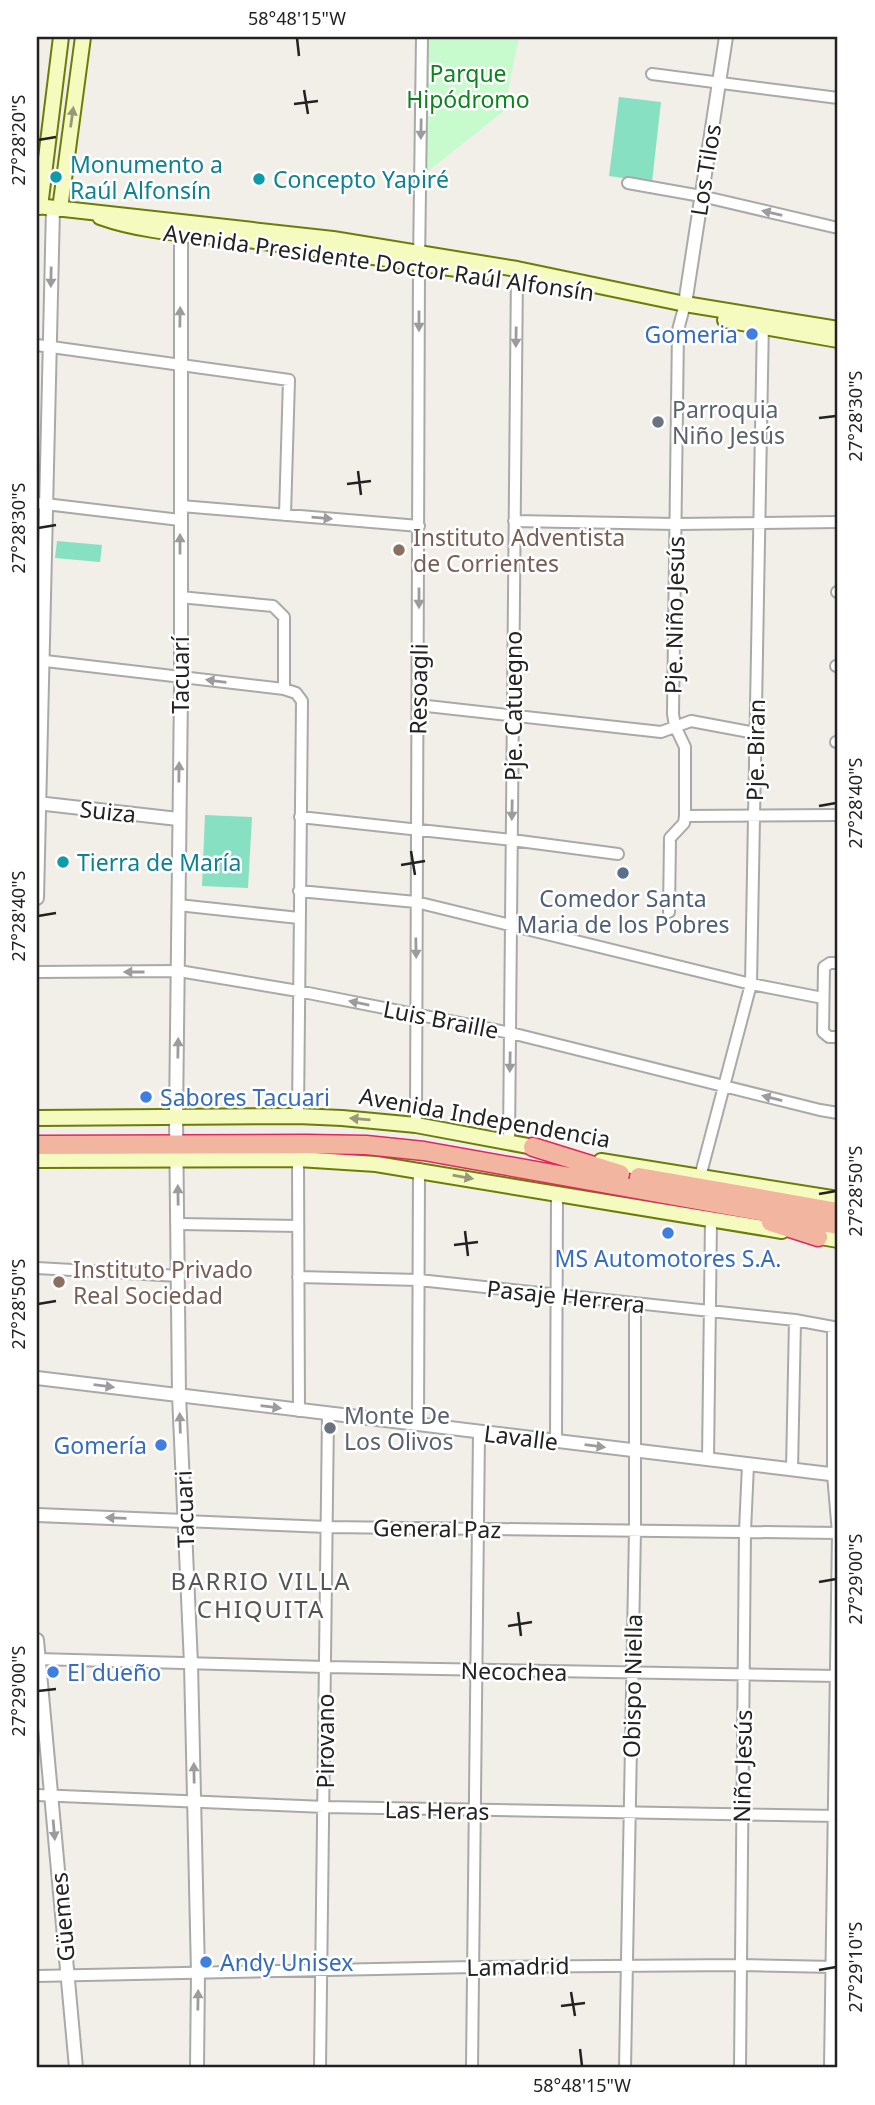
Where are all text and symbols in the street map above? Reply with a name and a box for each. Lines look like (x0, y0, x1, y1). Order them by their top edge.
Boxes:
text: 58°48'15"W (248, 6, 346, 30)
park label: Parque Hipódromo (406, 57, 530, 115)
text: 27°28'20"S (6, 95, 30, 185)
one-way arrow (67, 106, 78, 128)
one-way arrow (415, 119, 427, 141)
street label: Los Tilos (682, 122, 728, 218)
place label: Monumento a Raúl Alfonsín (70, 148, 223, 206)
place label: Concepto Yapiré (273, 163, 449, 195)
marker: Monumento a Raúl Alfonsín (48, 169, 64, 185)
marker: Concepto Yapiré (251, 171, 267, 187)
one-way arrow (761, 207, 783, 218)
street label: Avenida Presidente Doctor Raúl Alfonsín (162, 216, 596, 308)
one-way arrow (46, 266, 57, 288)
one-way arrow (174, 306, 186, 328)
one-way arrow (413, 310, 425, 332)
place label: Gomeria (645, 318, 738, 350)
marker: Gomeria (744, 326, 760, 342)
one-way arrow (510, 327, 522, 349)
text: 27°28'30"S (843, 371, 867, 461)
place label: Parroquia Niño Jesús (672, 393, 785, 451)
marker: Parroquia Niño Jesús (650, 414, 666, 430)
text: 27°28'30"S (6, 483, 30, 573)
one-way arrow (311, 513, 333, 524)
place label: Instituto Adventista de Corrientes (413, 521, 625, 579)
one-way arrow (174, 533, 186, 555)
street label: Pje. Niño Jesús (657, 536, 691, 694)
marker: Instituto Adventista de Corrientes (391, 542, 407, 558)
one-way arrow (413, 587, 425, 609)
street label: Pje. Catuegno (497, 631, 529, 781)
street label: Tacuarí (164, 635, 196, 714)
street label: Resoagli (401, 643, 435, 735)
one-way arrow (205, 675, 227, 686)
street label: Pje. Biran (738, 699, 772, 801)
text: 27°28'40"S (843, 758, 867, 848)
one-way arrow (173, 761, 185, 783)
street label: Suiza (78, 792, 138, 830)
one-way arrow (506, 799, 518, 821)
place label: Tierra de María (77, 846, 241, 878)
marker: Tierra de María (55, 854, 71, 870)
marker: Comedor Santa Maria de los Pobres (615, 865, 631, 881)
text: 27°28'40"S (6, 871, 30, 961)
place label: Comedor Santa Maria de los Pobres (516, 882, 730, 940)
one-way arrow (410, 937, 422, 959)
one-way arrow (123, 966, 145, 977)
street label: Luis Braille (381, 992, 501, 1046)
one-way arrow (348, 997, 370, 1008)
one-way arrow (172, 1037, 183, 1059)
one-way arrow (505, 1051, 516, 1073)
street label: Avenida Independencia (357, 1079, 613, 1155)
place label: Sabores Tacuari (160, 1081, 330, 1113)
marker: Sabores Tacuari (138, 1089, 154, 1105)
one-way arrow (761, 1092, 783, 1103)
one-way arrow (349, 1113, 371, 1124)
text: 27°28'50"S (843, 1146, 867, 1236)
one-way arrow (452, 1172, 474, 1183)
one-way arrow (173, 1184, 184, 1206)
marker: MS Automotores S.A. (660, 1225, 676, 1241)
place label: MS Automotores S.A. (555, 1242, 781, 1274)
place label: Instituto Privado Real Sociedad (73, 1253, 253, 1311)
text: 27°28'50"S (6, 1259, 30, 1349)
street label: Pasaje Herrera (485, 1272, 647, 1320)
marker: Instituto Privado Real Sociedad (51, 1274, 67, 1290)
one-way arrow (94, 1381, 116, 1392)
place label: Monte De Los Olivos (344, 1399, 453, 1457)
one-way arrow (261, 1402, 283, 1413)
one-way arrow (175, 1412, 186, 1434)
street label: Lavalle (482, 1417, 560, 1457)
marker: Monte De Los Olivos (322, 1420, 338, 1436)
place label: Gomería (54, 1429, 147, 1461)
marker: Gomería (153, 1437, 169, 1453)
one-way arrow (584, 1441, 606, 1452)
street label: Tacuari (167, 1470, 201, 1548)
street label: General Paz (373, 1511, 501, 1545)
one-way arrow (105, 1512, 127, 1523)
text: 27°29'00"S (843, 1534, 867, 1624)
district label: BARRIO VILLA CHIQUITA (171, 1564, 351, 1625)
street label: Obispo Niella (615, 1614, 649, 1758)
text: 27°29'00"S (6, 1646, 30, 1736)
street label: Necochea (460, 1654, 568, 1688)
place label: El dueño (67, 1656, 161, 1688)
marker: El dueño (45, 1664, 61, 1680)
street label: Pirovano (309, 1693, 341, 1789)
street label: Niño Jesús (725, 1709, 759, 1823)
one-way arrow (188, 1761, 199, 1783)
street label: Las Heras (384, 1793, 490, 1827)
one-way arrow (49, 1819, 60, 1841)
street label: Güemes (42, 1871, 82, 1963)
text: 27°29'10"S (843, 1922, 867, 2012)
place label: Andy Unisex (220, 1946, 353, 1978)
street label: Lamadrid (466, 1949, 570, 1983)
marker: Andy Unisex (198, 1954, 214, 1970)
one-way arrow (192, 1989, 204, 2011)
text: 58°48'15"W (533, 2073, 631, 2097)

